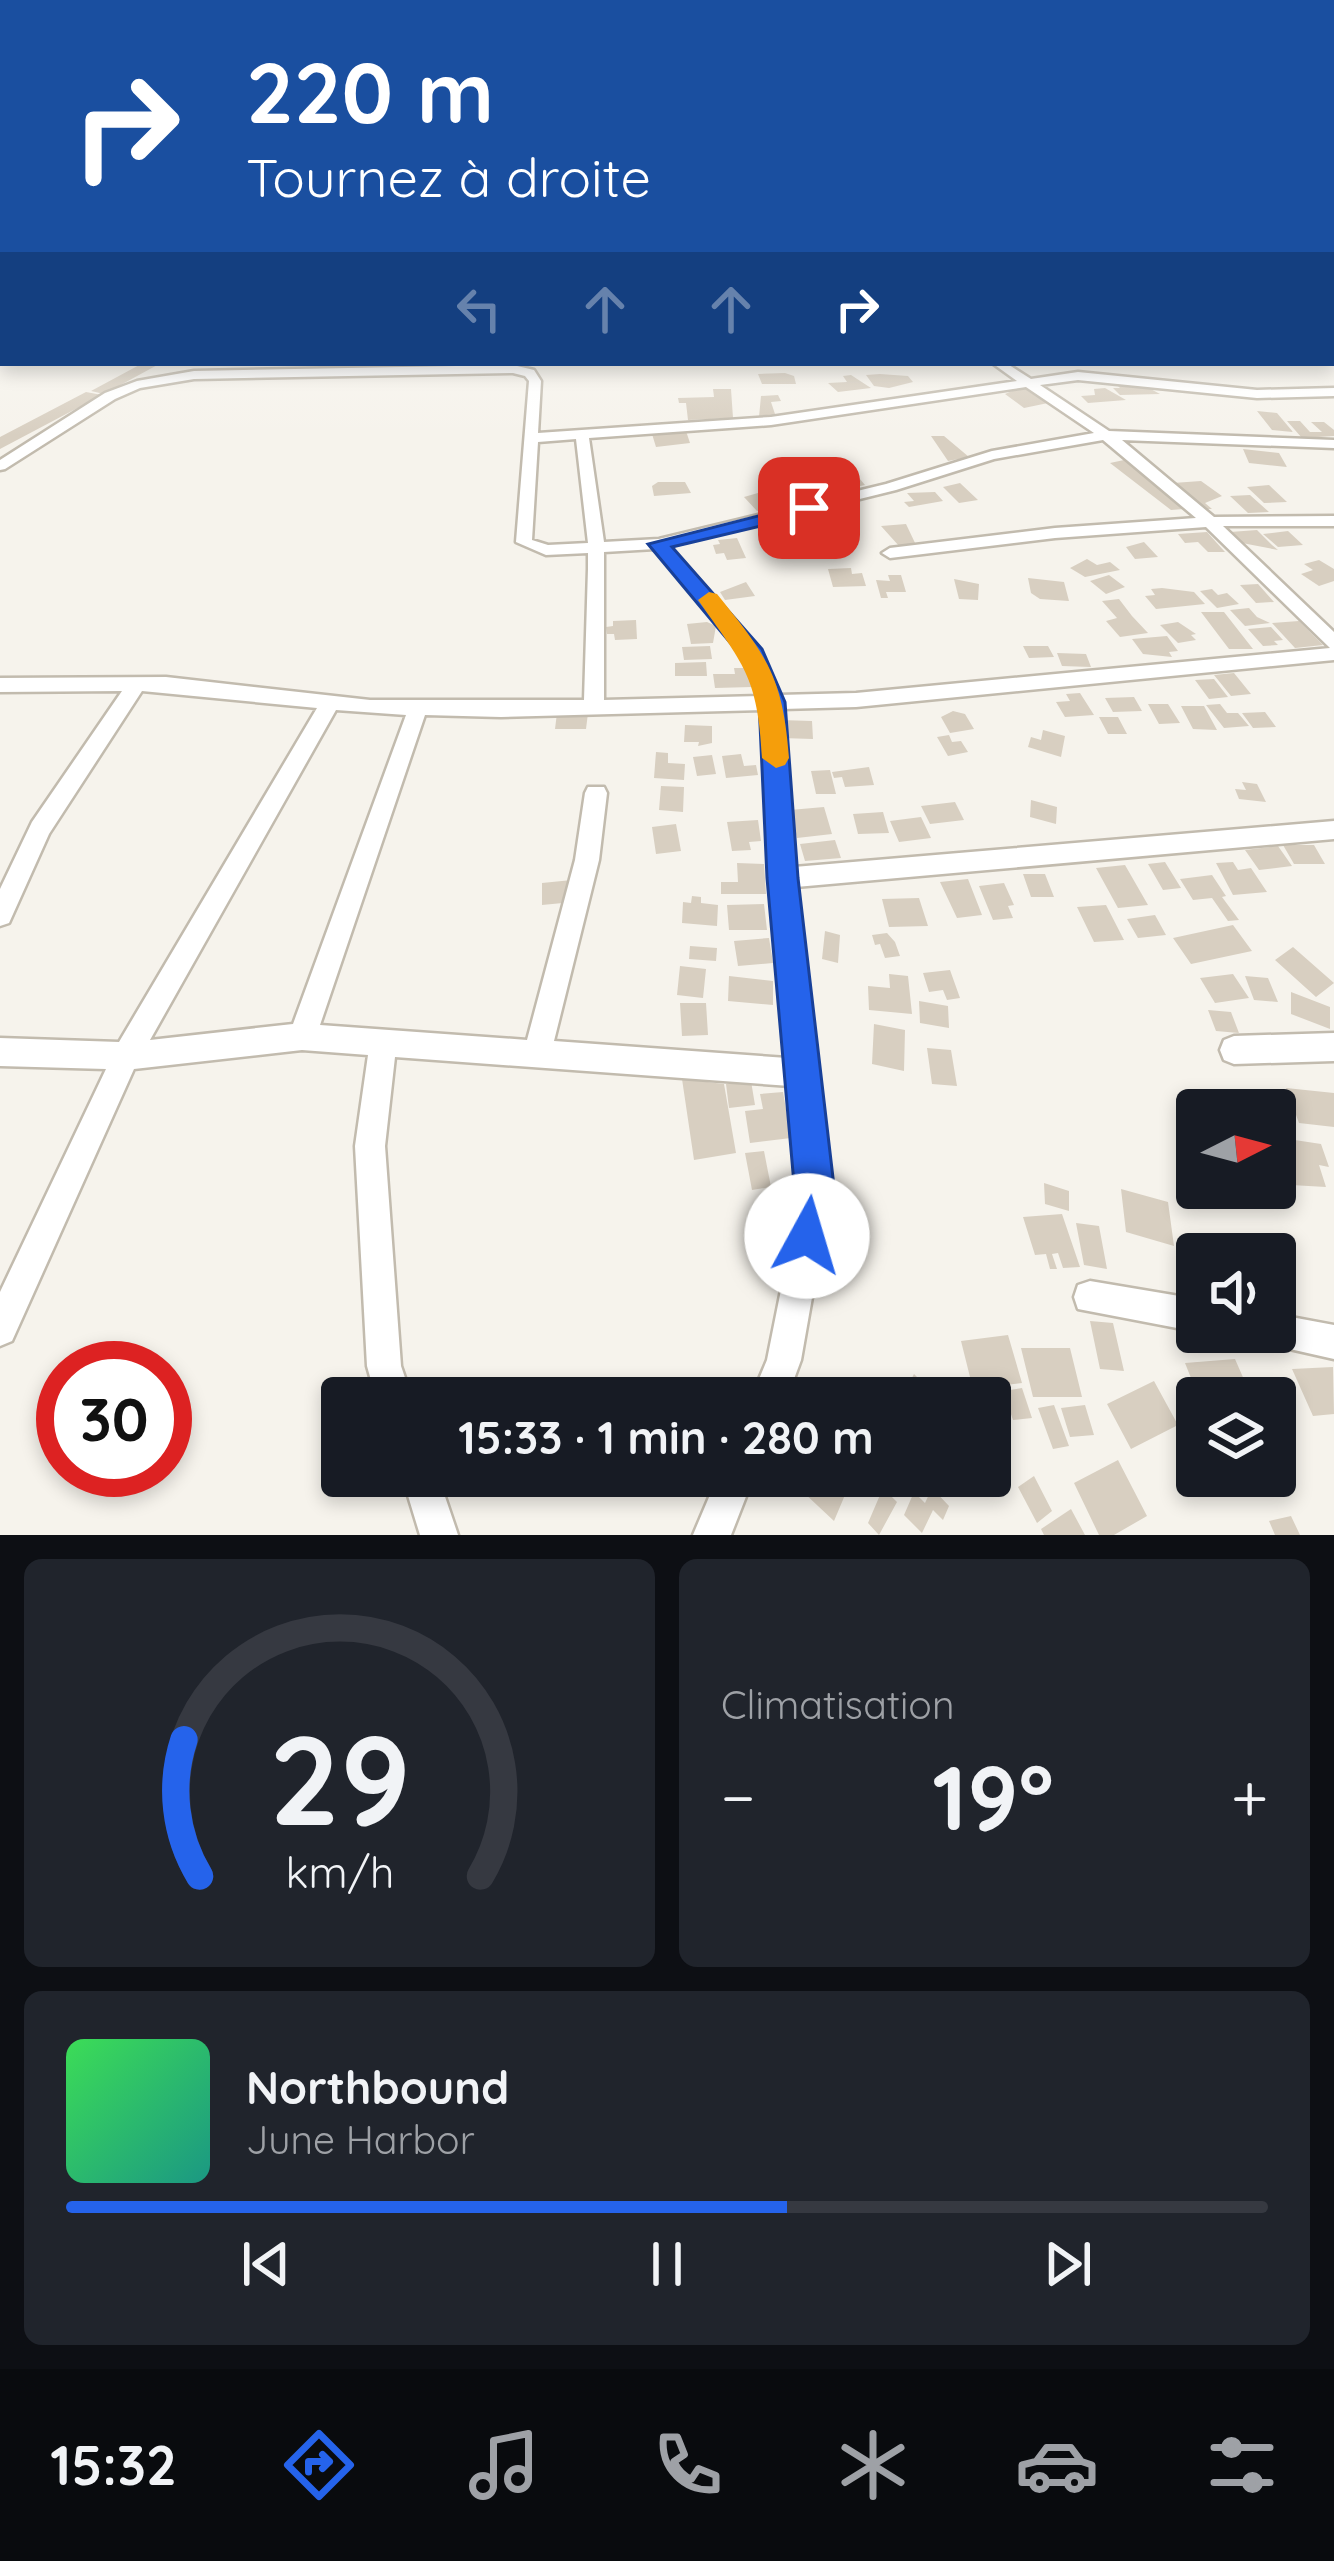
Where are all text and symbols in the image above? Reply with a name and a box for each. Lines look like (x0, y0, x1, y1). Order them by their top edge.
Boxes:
text: 220 m (246, 39, 494, 144)
icon: right (48, 48, 204, 204)
text: Tournez à droite (246, 143, 651, 211)
icon: left (446, 276, 512, 342)
icon: ahead (572, 276, 638, 342)
icon: ahead (698, 276, 764, 342)
icon: right (824, 276, 890, 342)
pin (758, 457, 860, 559)
icon: arrive (776, 475, 842, 541)
north arrow (1176, 1089, 1296, 1209)
map controls (1176, 1089, 1296, 1497)
position arrow (744, 1173, 870, 1299)
button: sound (1176, 1233, 1296, 1353)
speed limit sign: 30 (36, 1341, 192, 1497)
button: layers (1176, 1377, 1296, 1497)
text: 15:33 · 1 min · 280 m (458, 1409, 874, 1465)
text: Climatisation (721, 1680, 954, 1729)
text: 29 (269, 1700, 410, 1856)
text: 19° (932, 1740, 1054, 1853)
text: − (721, 1755, 755, 1838)
text: + (1231, 1755, 1268, 1838)
text: km/h (285, 1845, 394, 1899)
text: Northbound (246, 2059, 509, 2115)
text: June Harbor (246, 2115, 475, 2164)
icon: previous (233, 2231, 299, 2297)
icon: pause (634, 2231, 700, 2297)
icon: next (1035, 2231, 1101, 2297)
icon: directions (277, 2423, 361, 2507)
icon: music (462, 2423, 546, 2507)
icon: phone (646, 2423, 730, 2507)
icon: climate (831, 2423, 915, 2507)
icon: car (1015, 2423, 1099, 2507)
icon: filters (1200, 2423, 1284, 2507)
text: 15:32 (50, 2431, 177, 2499)

